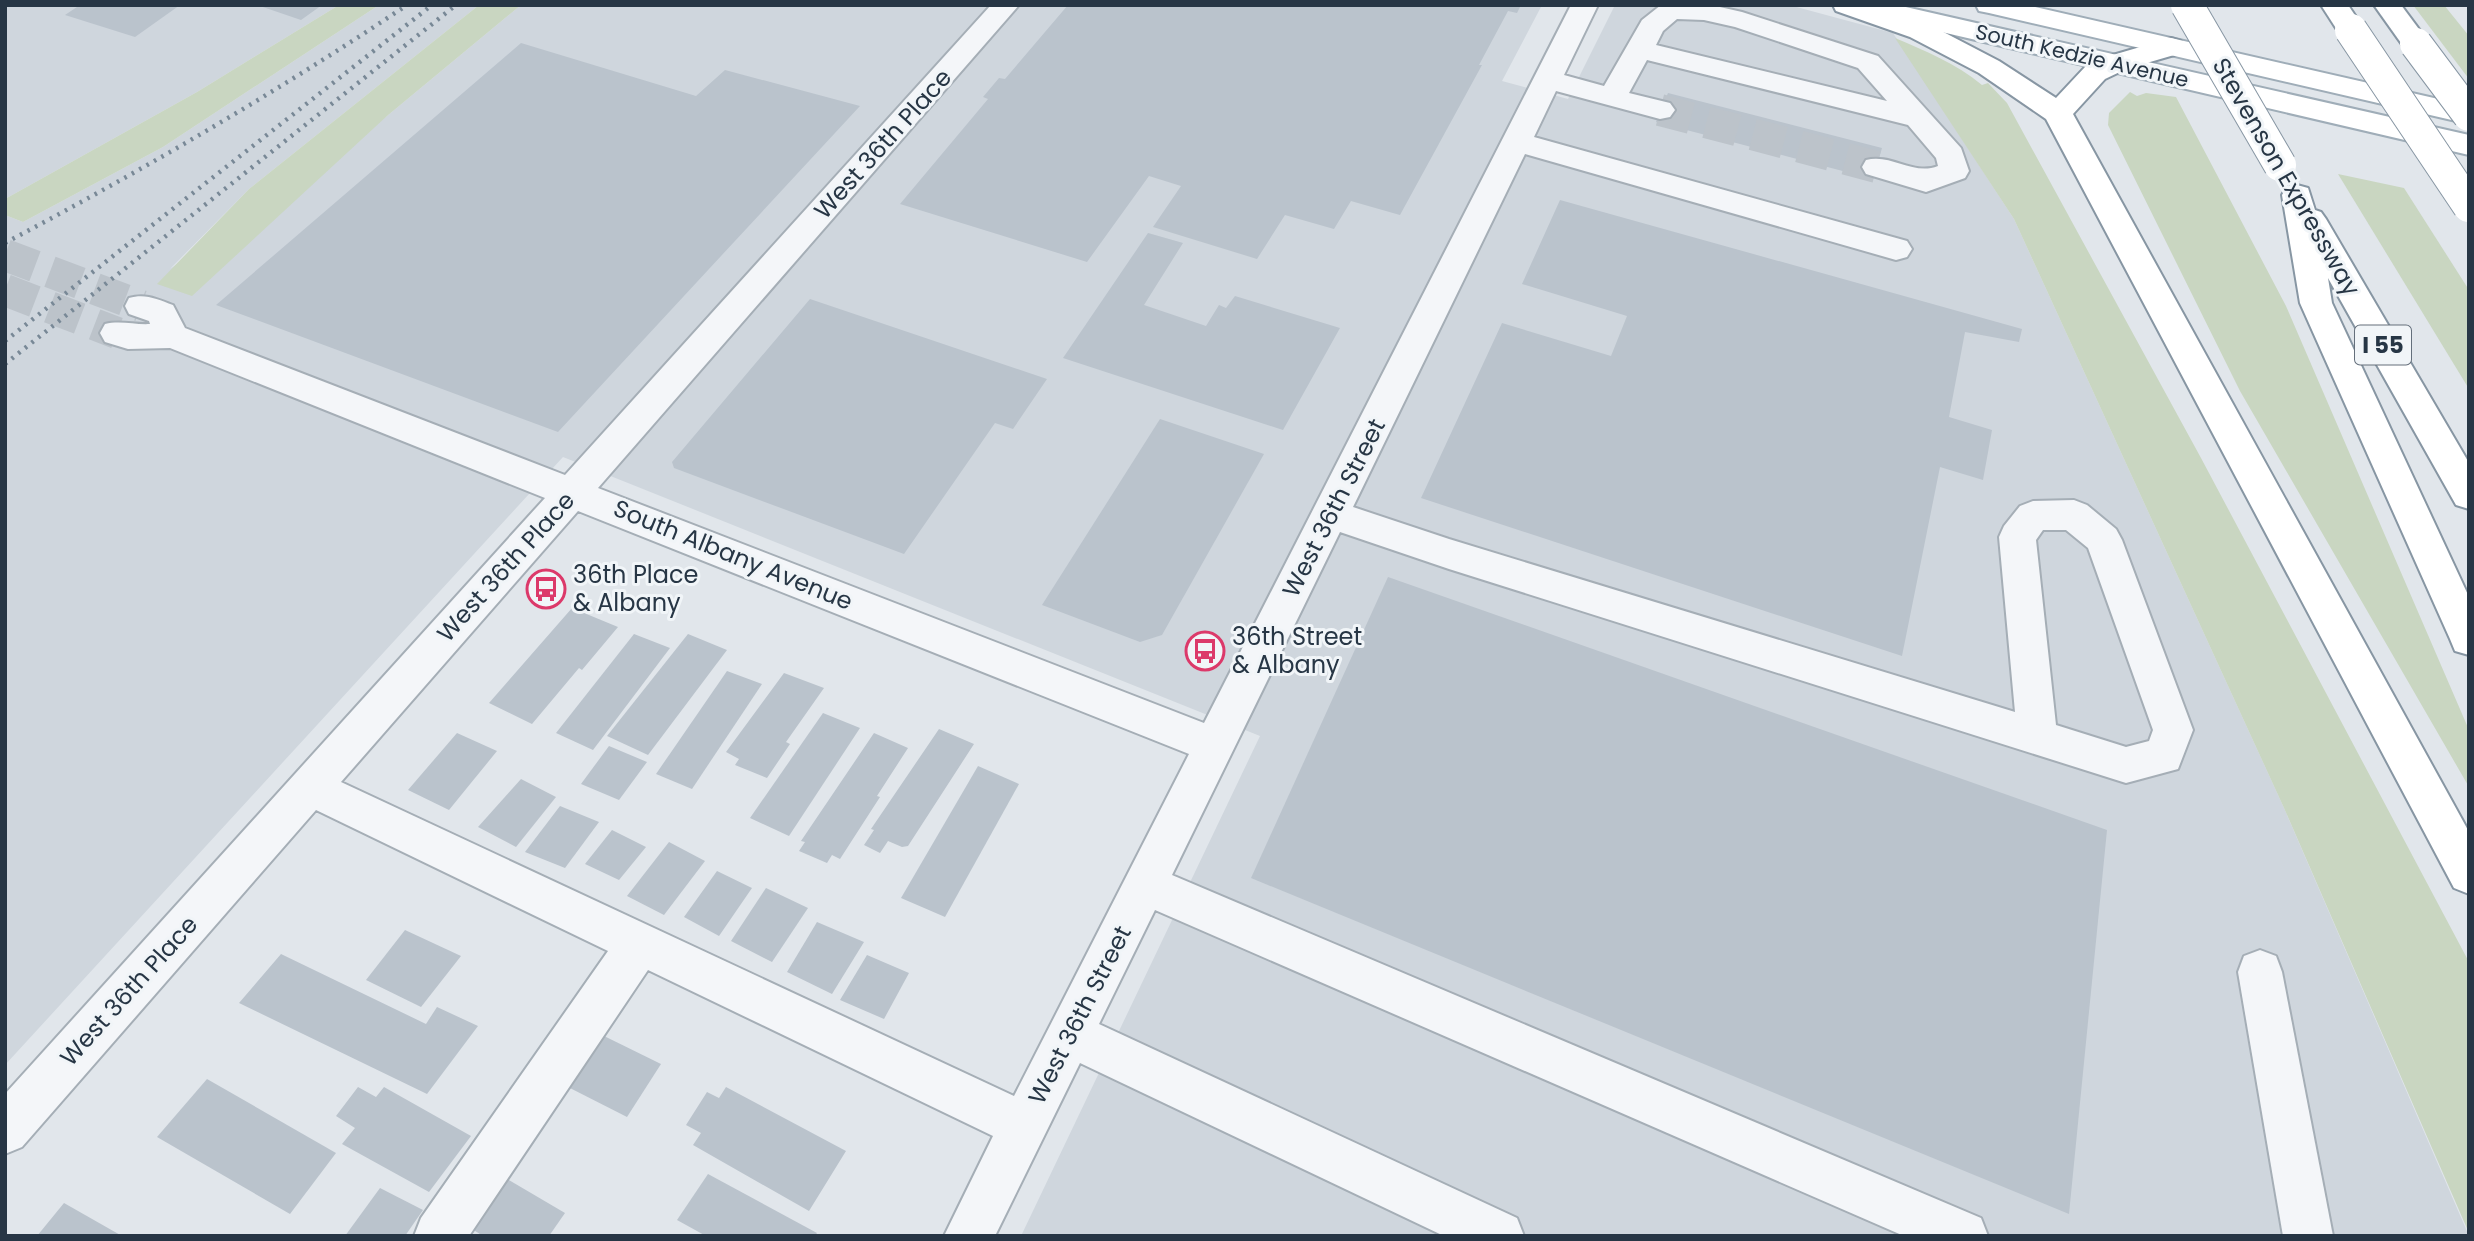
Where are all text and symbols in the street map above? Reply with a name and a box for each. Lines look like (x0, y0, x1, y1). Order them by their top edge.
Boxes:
street label: South Kedzie Avenue (1973, 17, 2192, 94)
street label: Stevenson Expressway (2205, 52, 2368, 302)
street label: West 36th Place (806, 62, 959, 226)
road number: I 55 (2355, 326, 2411, 364)
street label: West 36th Street (1274, 413, 1393, 603)
street label: West 36th Place (429, 485, 582, 649)
street label: South Albany Avenue (609, 491, 858, 618)
place label: 36th Place & Albany (573, 558, 698, 619)
bus stop icon: 36th Place & Albany (525, 568, 567, 610)
place label: 36th Street & Albany (1232, 620, 1362, 681)
bus stop icon: 36th Street & Albany (1184, 630, 1226, 672)
street label: West 36th Place (52, 909, 205, 1073)
street label: West 36th Street (1020, 920, 1139, 1110)

